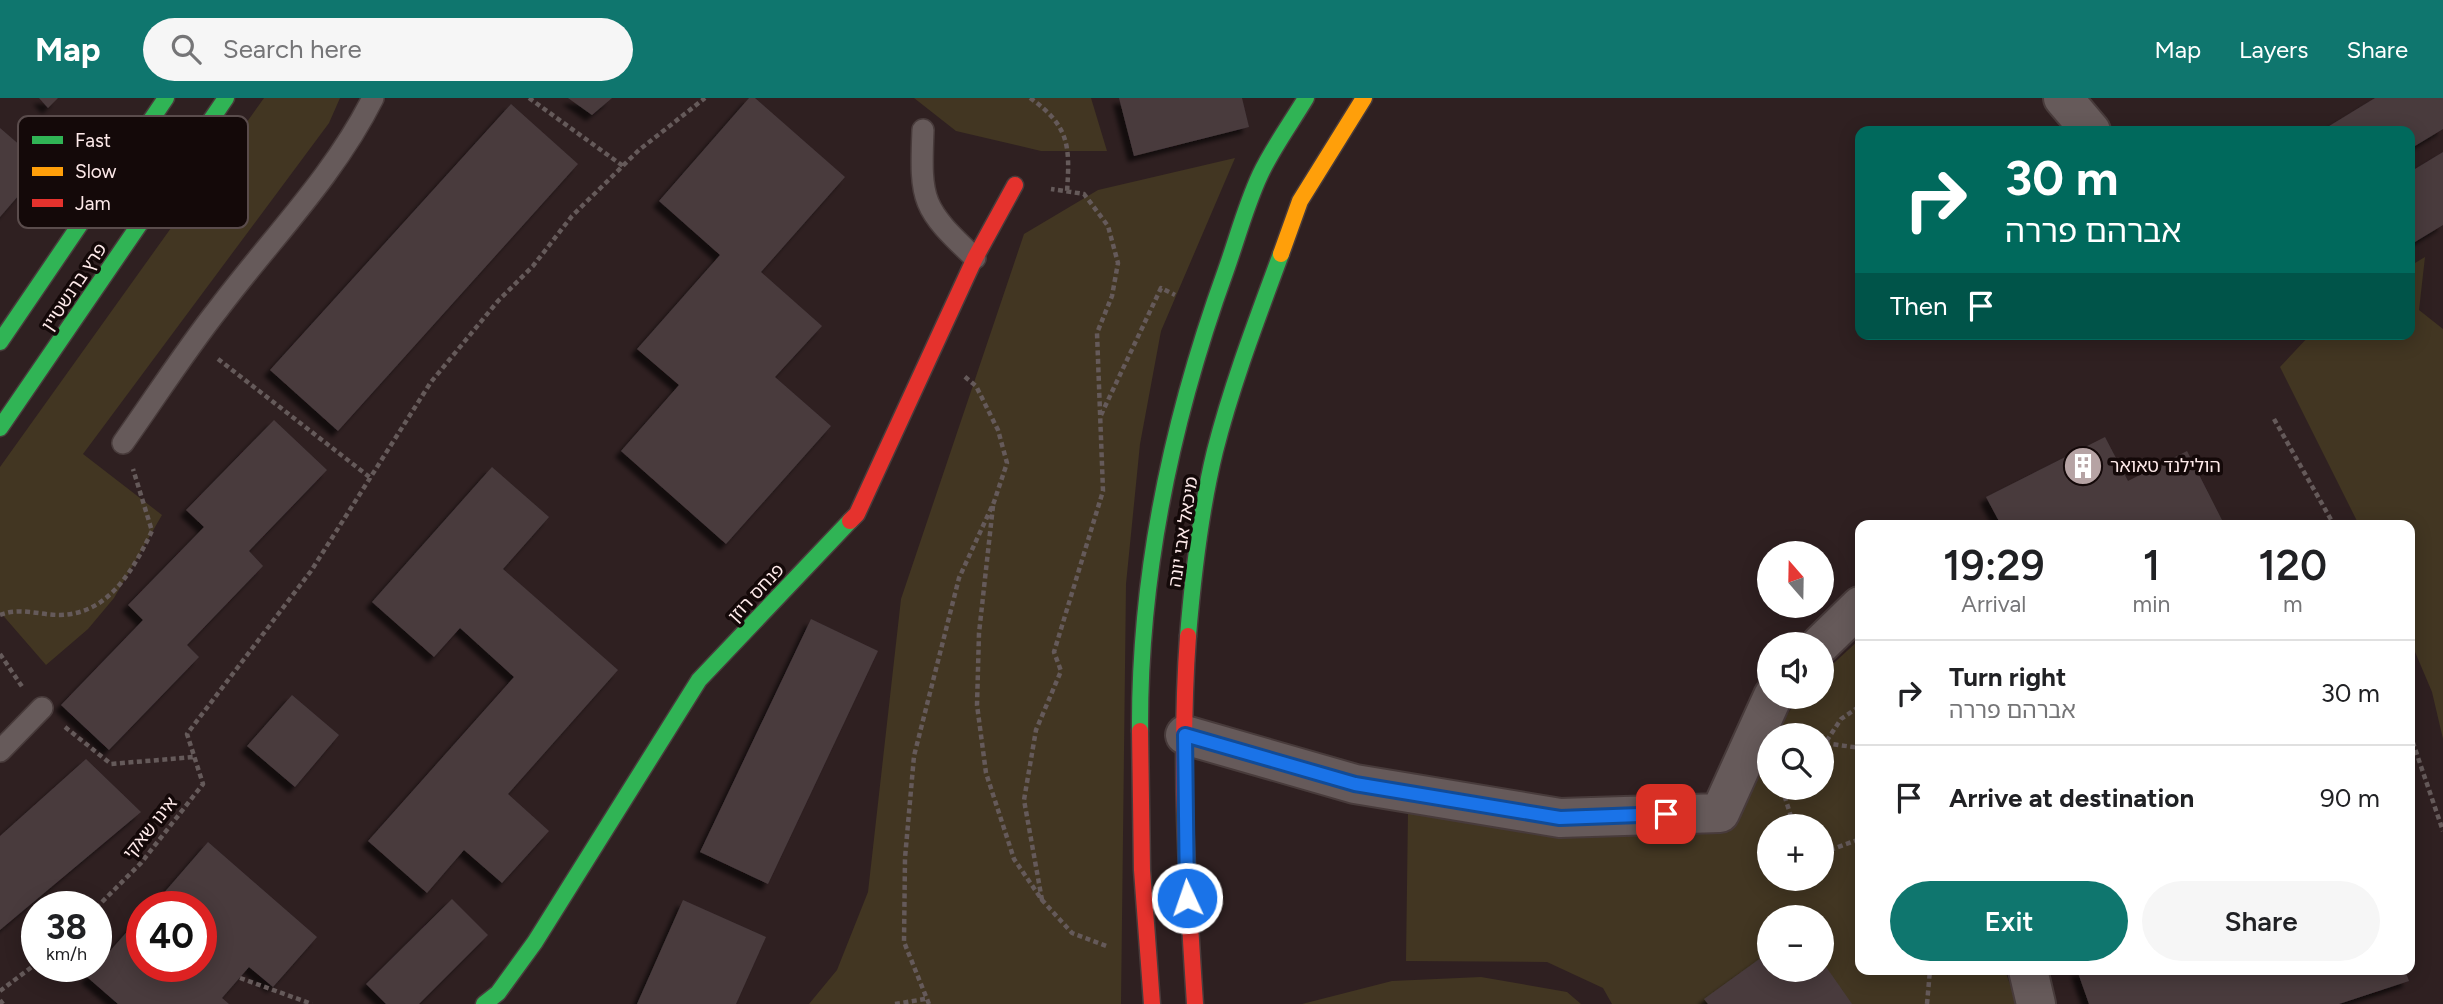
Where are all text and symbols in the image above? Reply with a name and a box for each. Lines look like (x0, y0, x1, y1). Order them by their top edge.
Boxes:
search box (143, 18, 633, 81)
text: Map (35, 30, 101, 69)
icon: search (167, 30, 205, 68)
text: Search here (223, 33, 362, 65)
text: Map (2154, 35, 2201, 64)
text: Layers (2239, 35, 2308, 64)
text: Share (2346, 35, 2408, 64)
legend (18, 116, 248, 228)
text: Fast (75, 129, 111, 152)
text: 30 m (2005, 148, 2118, 207)
icon: right (1890, 154, 1981, 245)
text: Slow (75, 160, 117, 183)
text: Jam (75, 192, 111, 215)
text: אברהם פררה (2005, 212, 2181, 250)
street label: פרץ ברנשטיין (37, 239, 111, 335)
icon: arrive (1962, 287, 2000, 325)
text: Then (1890, 290, 1948, 322)
building icon: הולילנד טאואר (2062, 445, 2104, 487)
place label: הולילנד טאואר (2110, 455, 2221, 477)
street label: מיכאל אבי יונה (1163, 475, 1203, 589)
text: 19:29 (1943, 540, 2045, 591)
text: 1 (2143, 540, 2160, 591)
text: 120 (2258, 540, 2327, 591)
north arrow (1757, 541, 1834, 618)
map controls (1757, 541, 1834, 982)
street label: פנחס רוזן (723, 559, 789, 627)
text: Arrival (1961, 590, 2026, 618)
text: min (2133, 590, 2170, 618)
text: m (2283, 590, 2302, 618)
button: sound (1757, 632, 1834, 709)
text: Turn right (1949, 661, 2066, 693)
icon: right (1890, 674, 1928, 712)
text: 30 m (2321, 677, 2380, 709)
text: אברהם פררה (1949, 696, 2076, 724)
button: search (1757, 723, 1834, 800)
icon: arrive (1890, 779, 1928, 817)
text: Arrive at destination (1949, 782, 2194, 814)
text: 90 m (2320, 782, 2380, 814)
pin (1636, 784, 1696, 844)
street label: אינו שאקי (118, 792, 182, 864)
icon: arrive (1647, 795, 1685, 833)
button: + (1757, 814, 1834, 891)
position arrow (1150, 861, 1224, 935)
button: Exit (1890, 881, 2128, 961)
button: Share (2142, 881, 2380, 961)
speed limit sign: 40 (126, 891, 217, 982)
button: − (1757, 905, 1834, 982)
text: 38 (46, 906, 87, 948)
text: km/h (46, 943, 87, 965)

